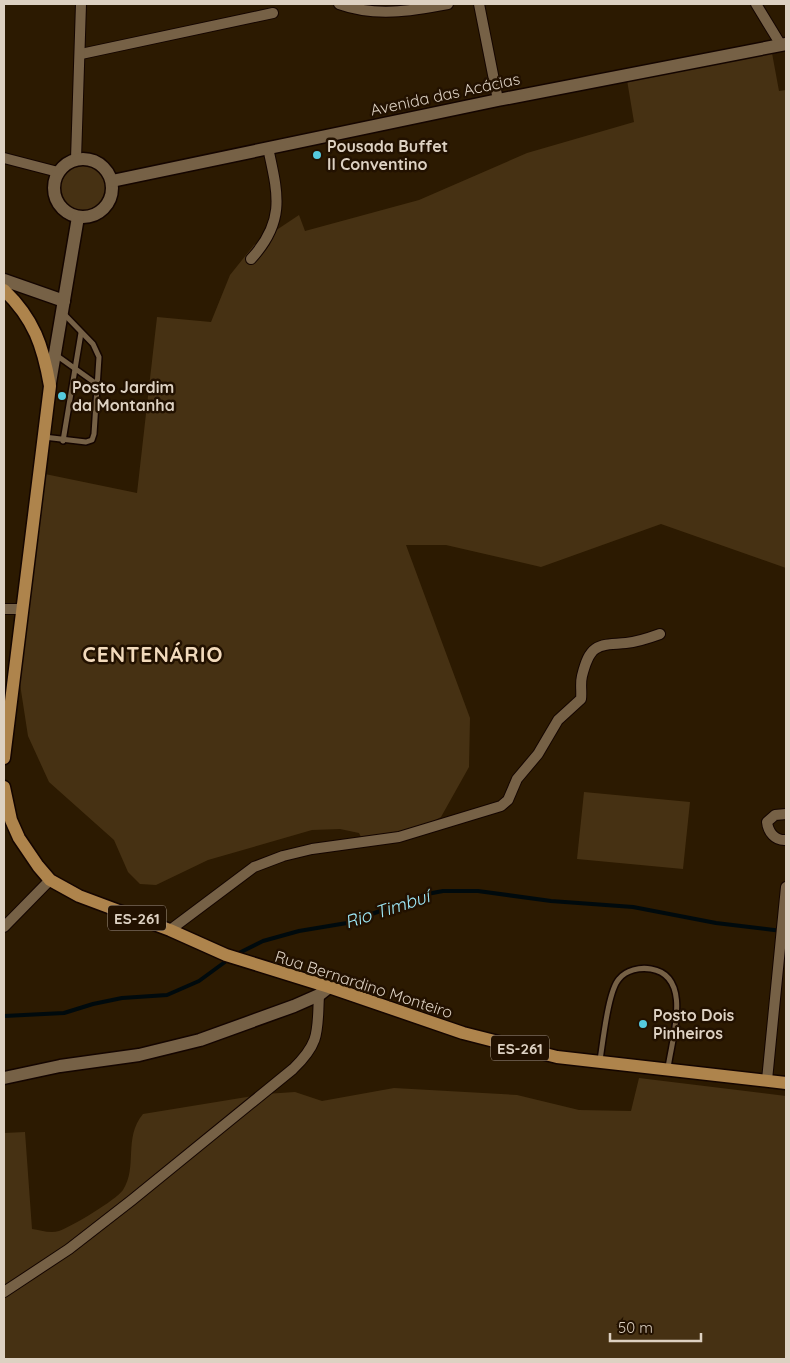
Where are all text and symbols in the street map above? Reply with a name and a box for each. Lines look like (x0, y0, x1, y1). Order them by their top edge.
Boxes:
street label: Avenida das Acácias (368, 68, 522, 120)
place label: Pousada Buffet Il Conventino (327, 136, 448, 174)
marker: Pousada Buffet Il Conventino (311, 149, 323, 161)
place label: Posto Jardim da Montanha (72, 377, 175, 415)
marker: Posto Jardim da Montanha (56, 390, 68, 402)
district label: CENTENÁRIO (83, 641, 223, 667)
water label: Rio Timbuí (342, 884, 435, 934)
road number: ES-261 (108, 906, 166, 930)
street label: Rua Bernardino Monteiro (273, 946, 455, 1022)
place label: Posto Dois Pinheiros (653, 1005, 734, 1043)
marker: Posto Dois Pinheiros (637, 1018, 649, 1030)
road number: ES-261 (491, 1036, 549, 1060)
scale bar (610, 1310, 701, 1342)
text: 50 m (618, 1318, 653, 1337)

